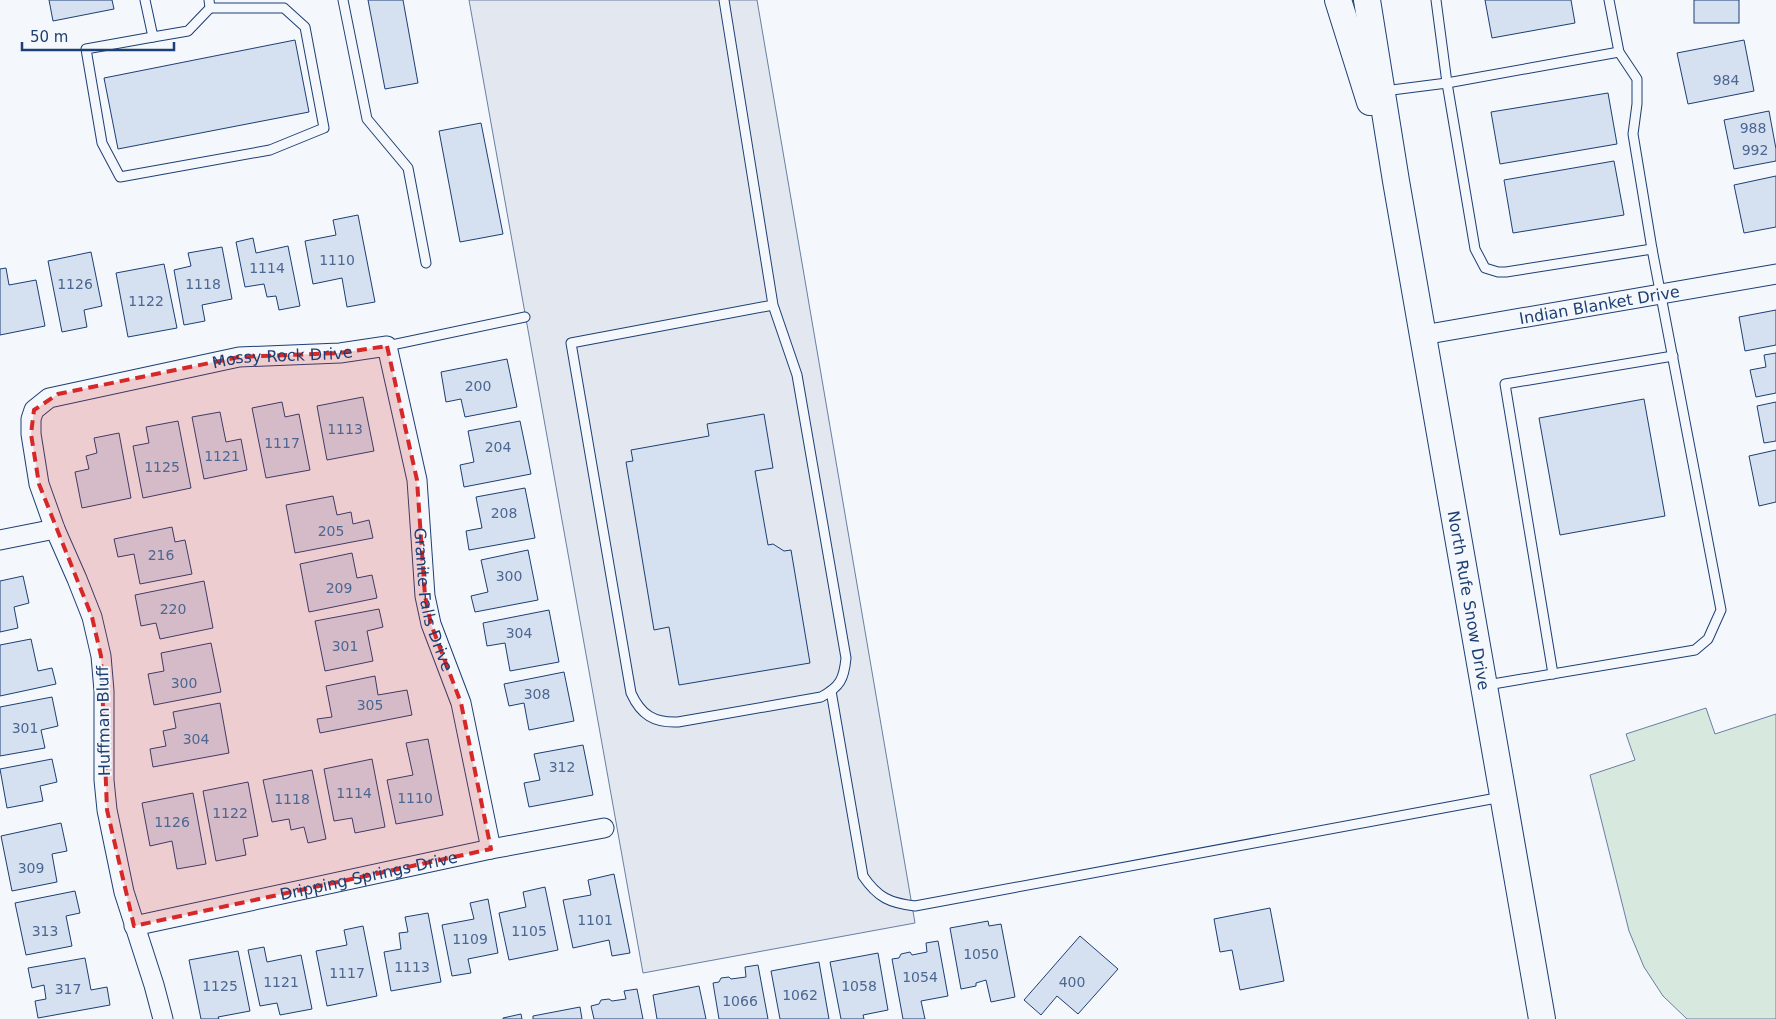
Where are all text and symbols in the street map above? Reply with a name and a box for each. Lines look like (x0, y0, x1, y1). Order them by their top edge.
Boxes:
scale bar (22, 20, 175, 52)
text: 50 m (30, 28, 68, 46)
house number: 984 (1713, 72, 1739, 88)
house number: 988 (1740, 120, 1766, 136)
house number: 992 (1742, 142, 1768, 158)
house number: 1110 (319, 252, 355, 268)
house number: 1114 (249, 260, 285, 276)
house number: 1126 (57, 276, 93, 292)
house number: 1118 (185, 276, 221, 292)
street label: Indian Blanket Drive (1518, 282, 1681, 328)
house number: 1122 (128, 293, 164, 309)
street label: Mossy Rock Drive (210, 342, 354, 373)
house number: 200 (465, 378, 491, 394)
house number: 1113 (327, 421, 363, 437)
house number: 1117 (264, 435, 300, 451)
house number: 204 (485, 439, 511, 455)
house number: 1121 (204, 448, 240, 464)
house number: 1125 (144, 459, 180, 475)
house number: 208 (491, 505, 517, 521)
street label: North Rufe Snow Drive (1444, 509, 1494, 692)
house number: 205 (318, 523, 344, 539)
street label: Granite Falls Drive (410, 527, 457, 674)
house number: 216 (148, 547, 174, 563)
house number: 300 (496, 568, 522, 584)
house number: 209 (326, 580, 352, 596)
house number: 220 (160, 601, 186, 617)
house number: 304 (506, 625, 532, 641)
house number: 301 (332, 638, 358, 654)
street label: Huffman Bluff (93, 665, 114, 776)
house number: 300 (171, 675, 197, 691)
house number: 308 (524, 686, 550, 702)
house number: 305 (357, 697, 383, 713)
house number: 301 (12, 720, 38, 736)
house number: 304 (183, 731, 209, 747)
house number: 312 (549, 759, 575, 775)
house number: 1114 (336, 785, 372, 801)
house number: 1110 (397, 790, 433, 806)
house number: 1118 (274, 791, 310, 807)
house number: 1122 (212, 805, 248, 821)
house number: 1126 (154, 814, 190, 830)
street label: Dripping Springs Drive (278, 847, 459, 904)
house number: 309 (18, 860, 44, 876)
house number: 1101 (577, 912, 613, 928)
house number: 313 (32, 923, 58, 939)
house number: 1105 (511, 923, 547, 939)
house number: 1109 (452, 931, 488, 947)
house number: 1050 (963, 946, 999, 962)
house number: 1113 (394, 959, 430, 975)
house number: 1117 (329, 965, 365, 981)
house number: 1054 (902, 969, 938, 985)
house number: 1121 (263, 974, 299, 990)
house number: 400 (1059, 974, 1085, 990)
house number: 1125 (202, 978, 238, 994)
house number: 1058 (841, 978, 877, 994)
house number: 317 (55, 981, 81, 997)
house number: 1062 (782, 987, 818, 1003)
house number: 1066 (722, 993, 758, 1009)

